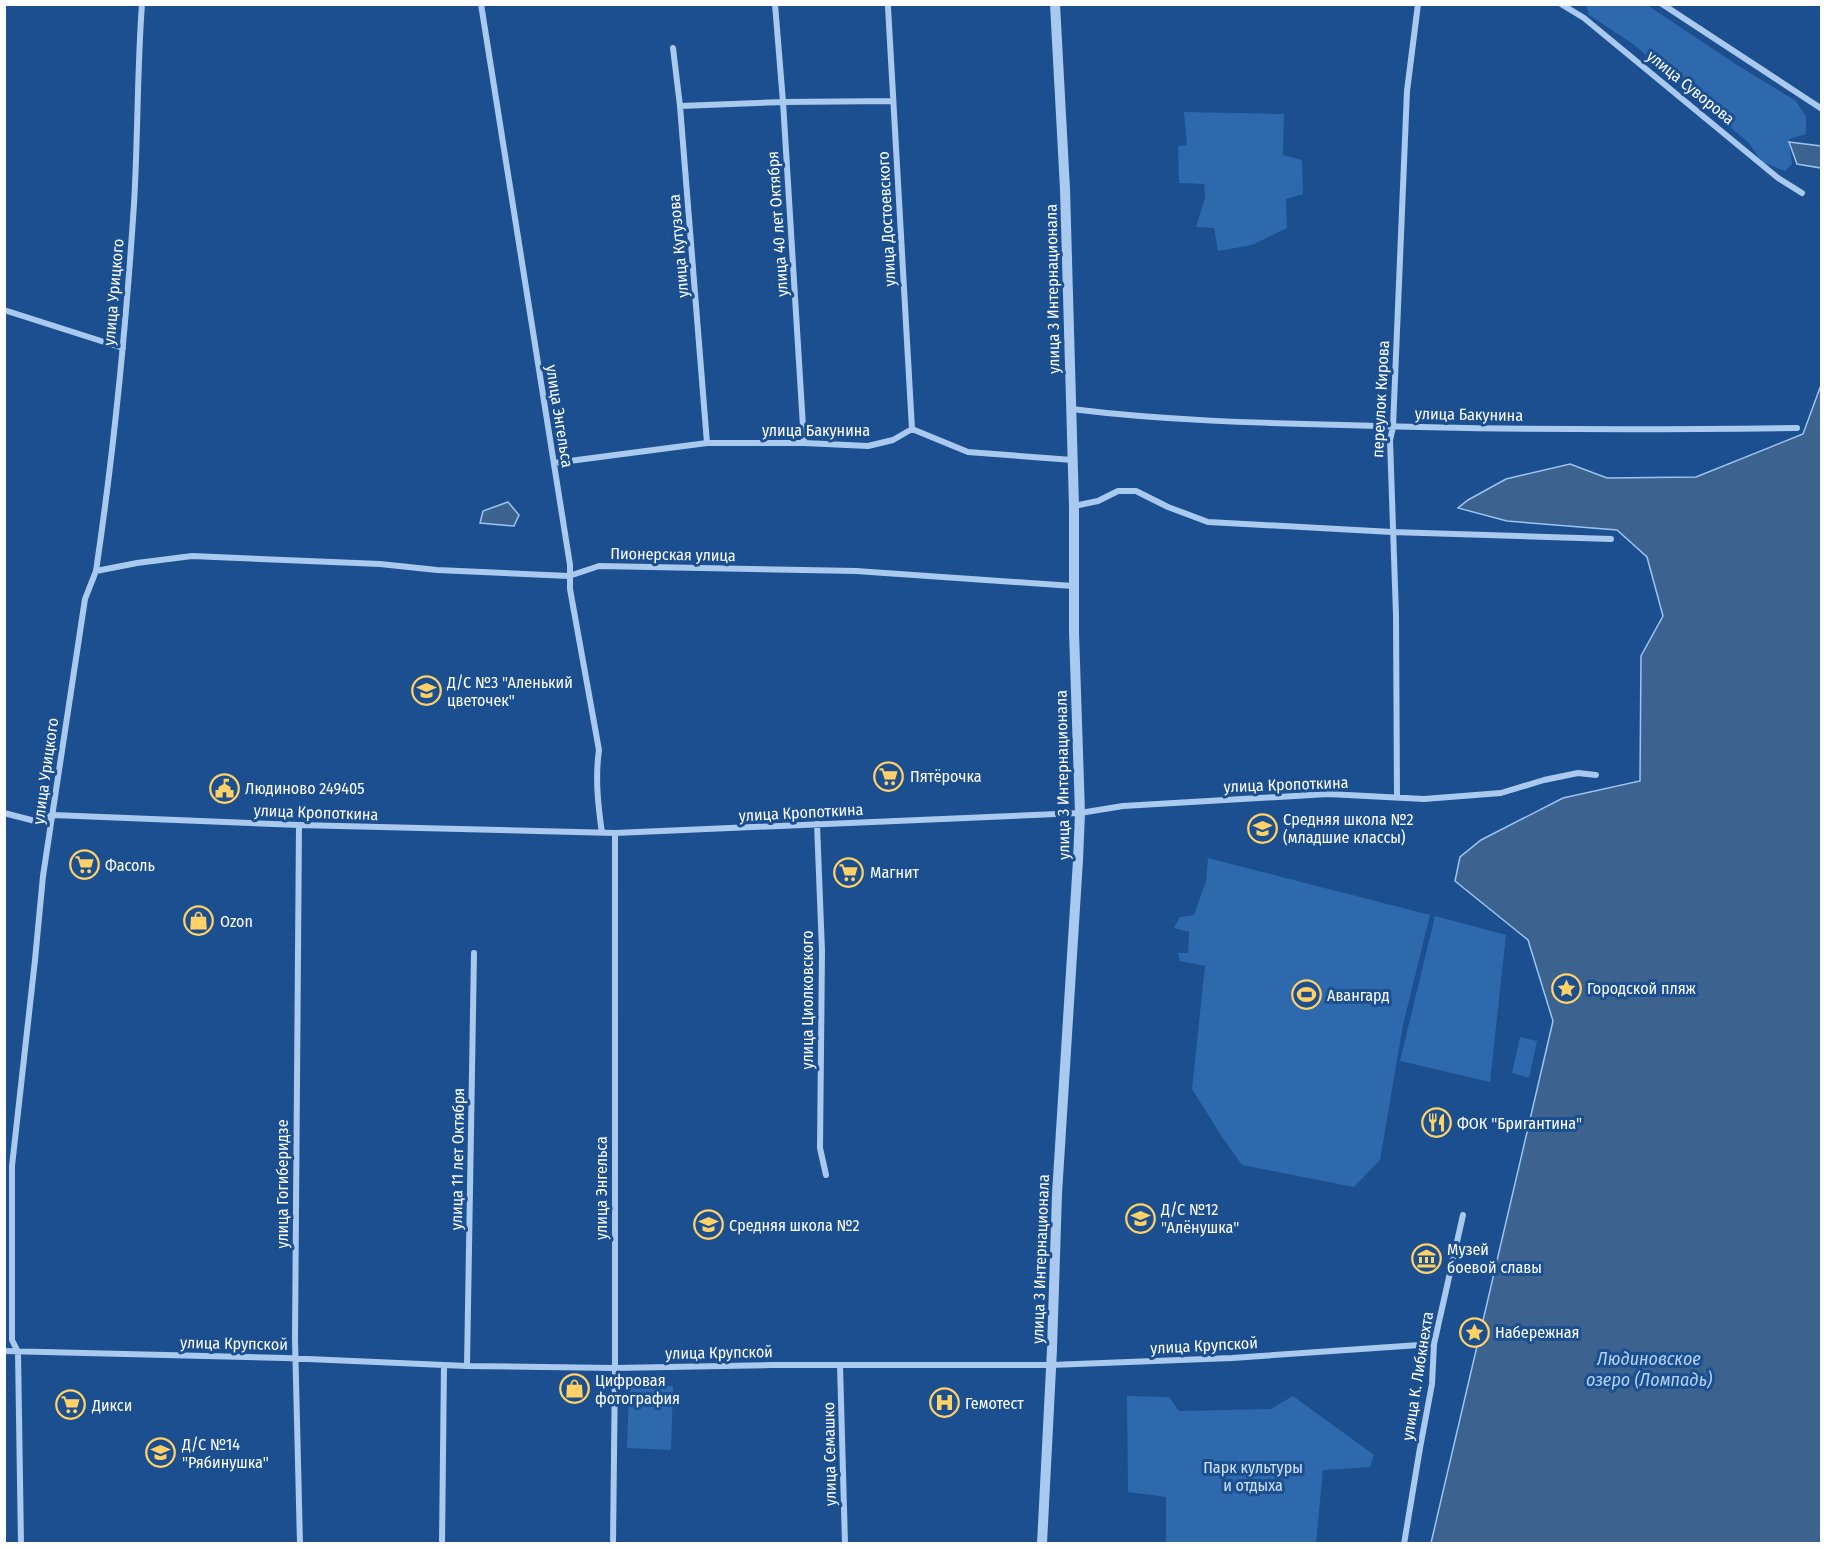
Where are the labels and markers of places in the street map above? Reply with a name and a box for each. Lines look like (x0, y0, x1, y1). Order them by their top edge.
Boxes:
place label: Д/С №3 "Аленький цветочек" (446, 673, 573, 710)
school or university icon: Д/С №3 "Аленький цветочек" (410, 675, 442, 707)
supermarket icon: Пятёрочка (873, 760, 905, 792)
place label: Пятёрочка (910, 767, 982, 786)
public building icon: Людиново 249405 (208, 772, 240, 804)
place label: Людиново 249405 (245, 779, 365, 798)
place label: Средняя школа №2 (младшие классы) (1283, 810, 1414, 847)
school or university icon: Средняя школа №2 (младшие классы) (1246, 812, 1278, 844)
supermarket icon: Фасоль (68, 849, 100, 881)
place label: Фасоль (105, 856, 155, 875)
supermarket icon: Магнит (833, 856, 865, 888)
place label: Магнит (870, 863, 920, 882)
shop icon: Ozon (183, 905, 215, 937)
place label: Ozon (220, 912, 253, 931)
place icon: Городской пляж (1550, 972, 1582, 1004)
sports icon: Авангард (1290, 979, 1322, 1011)
place label: Городской пляж (1587, 979, 1697, 998)
place label: Авангард (1327, 986, 1390, 1005)
restaurant icon: ФОК "Бригантина" (1420, 1107, 1452, 1139)
place label: ФОК "Бригантина" (1457, 1114, 1582, 1133)
place label: Д/С №12 "Алёнушка" (1160, 1200, 1239, 1237)
school or university icon: Д/С №12 "Алёнушка" (1124, 1202, 1156, 1234)
school or university icon: Средняя школа №2 (692, 1209, 724, 1241)
place label: Средняя школа №2 (729, 1216, 860, 1235)
place label: Музей боевой славы (1447, 1240, 1542, 1277)
museum icon: Музей боевой славы (1410, 1242, 1442, 1274)
place icon: Набережная (1458, 1316, 1490, 1348)
place label: Набережная (1495, 1323, 1580, 1342)
place label: Цифровая фотография (595, 1371, 680, 1408)
shop icon: Цифровая фотография (558, 1373, 590, 1405)
hospital icon: Гемотест (928, 1387, 960, 1419)
supermarket icon: Дикси (55, 1389, 87, 1421)
place label: Гемотест (965, 1394, 1024, 1413)
place label: Дикси (91, 1396, 132, 1415)
place label: Д/С №14 "Рябинушка" (181, 1435, 269, 1472)
school or university icon: Д/С №14 "Рябинушка" (145, 1437, 177, 1469)

